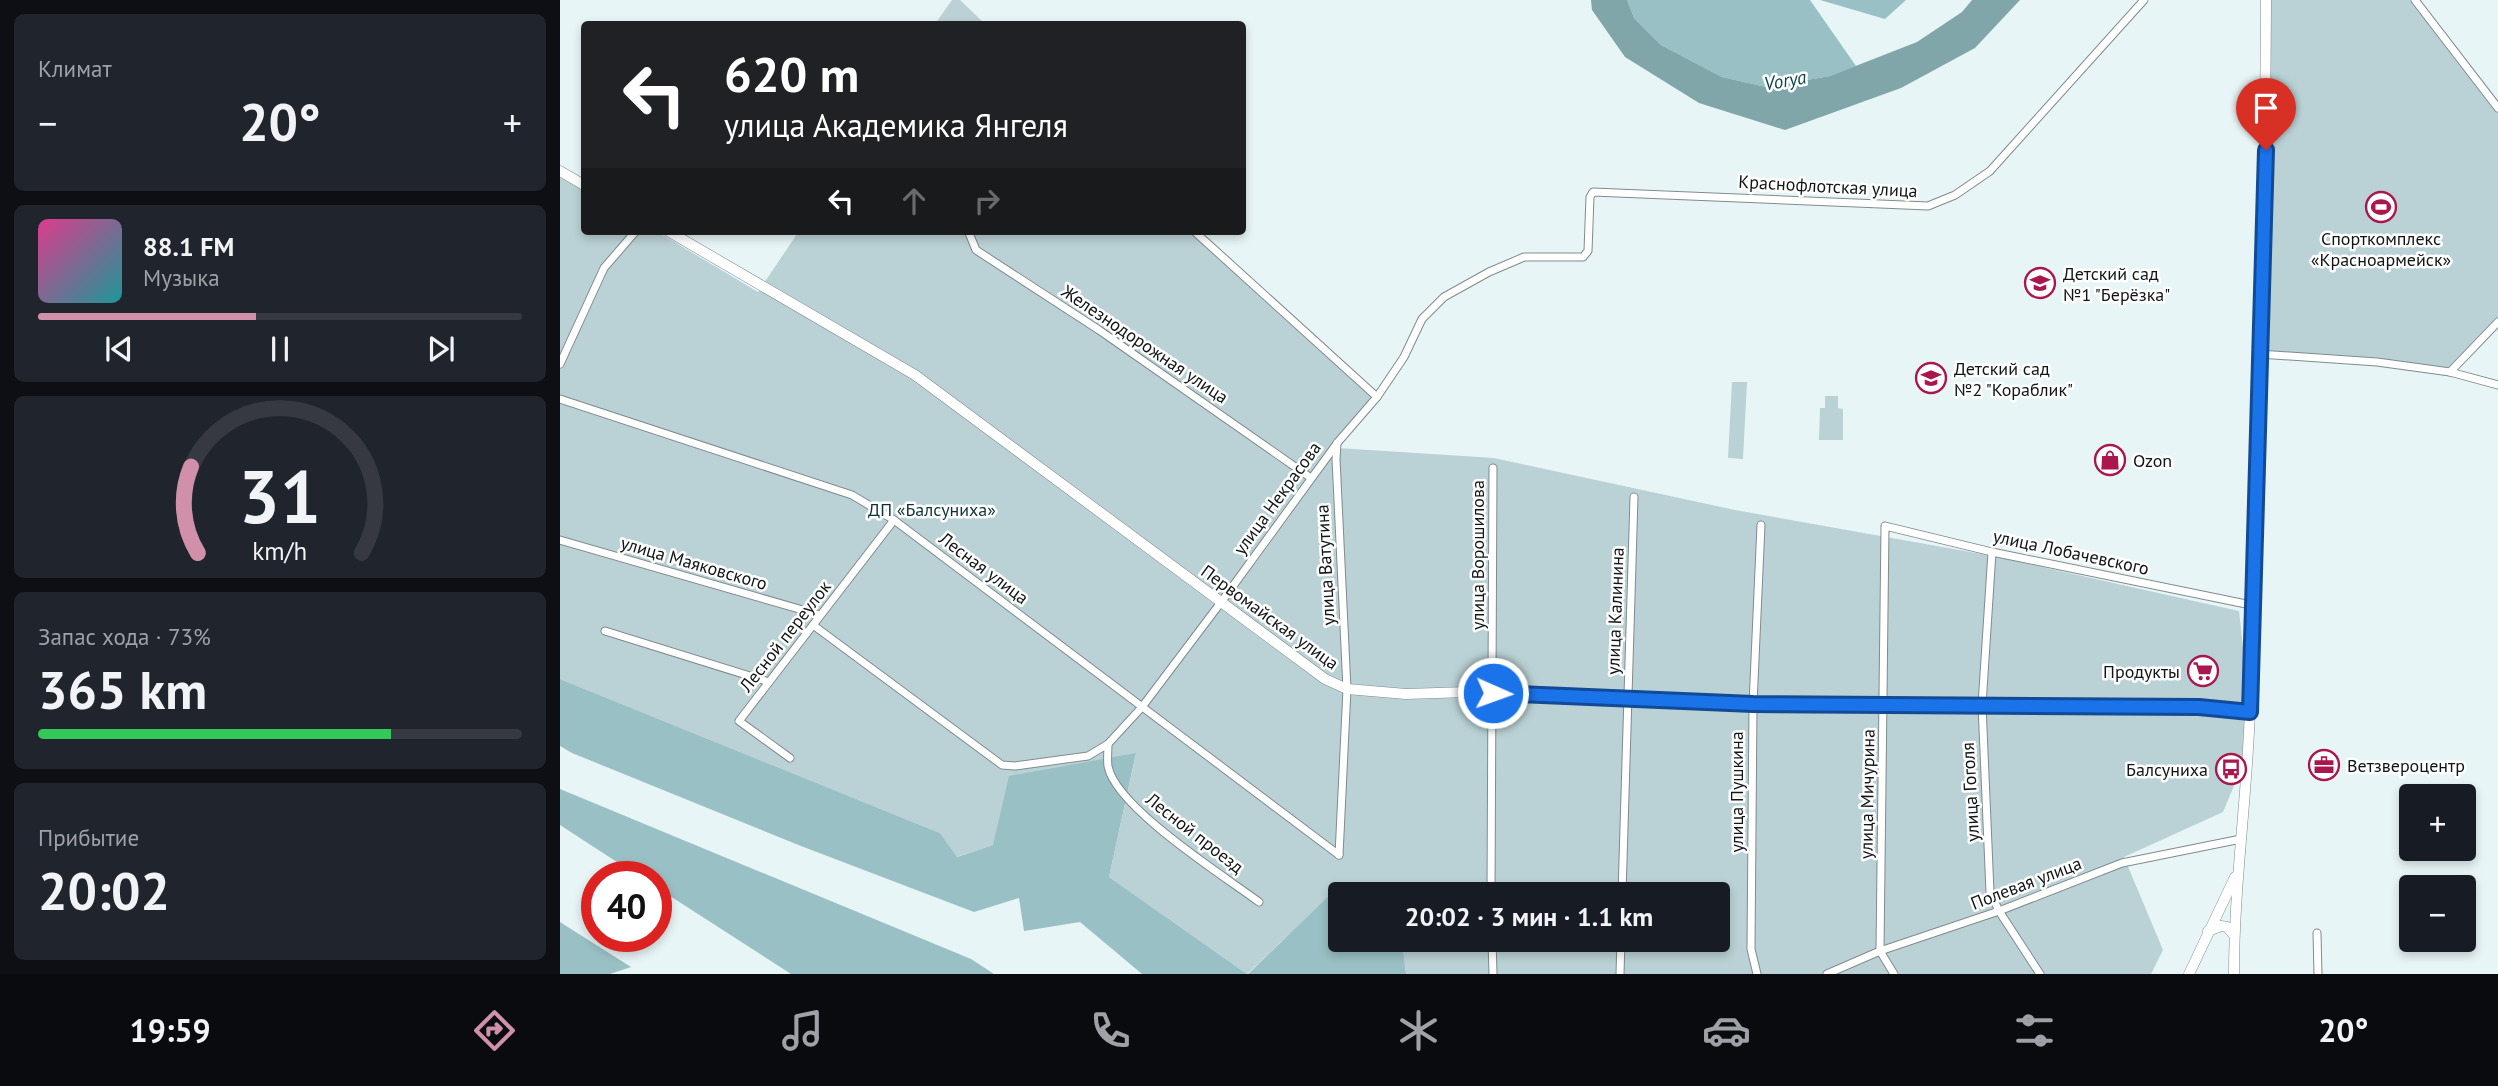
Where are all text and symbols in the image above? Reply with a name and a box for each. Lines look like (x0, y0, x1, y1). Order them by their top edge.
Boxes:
text: 620 m (724, 42, 859, 106)
icon: left (609, 49, 700, 140)
text: Климат (38, 54, 112, 83)
water label: Vorya (1762, 64, 1809, 96)
pin (2236, 78, 2296, 150)
text: 20° (239, 88, 321, 155)
icon: arrive (2247, 89, 2285, 127)
text: − (38, 98, 57, 147)
text: + (503, 98, 522, 147)
text: улица Академика Янгеля (724, 104, 1068, 146)
street label: Краснофлотская улица (1738, 170, 1918, 202)
icon: left (822, 182, 860, 220)
icon: ahead (895, 182, 933, 220)
icon: right (968, 182, 1006, 220)
sports icon: Спорткомплекс «Красноармейск» (2364, 190, 2398, 224)
place label: Спорткомплекс «Красноармейск» (2311, 227, 2451, 271)
text: 88.1 FM (143, 230, 234, 263)
place label: Детский сад №1 "Берёзка" (2063, 262, 2170, 306)
text: Музыка (143, 263, 220, 292)
school or university icon: Детский сад №1 "Берёзка" (2023, 266, 2057, 300)
street label: Железнодорожная улица (1056, 279, 1233, 408)
icon: previous (100, 330, 138, 368)
icon: pause (261, 330, 299, 368)
icon: next (422, 330, 460, 368)
place label: Детский сад №2 "Кораблик" (1954, 357, 2073, 401)
school or university icon: Детский сад №2 "Кораблик" (1914, 361, 1948, 395)
street label: улица Некрасова (1228, 437, 1326, 559)
shop icon: Ozon (2093, 443, 2127, 477)
text: 31 (239, 449, 321, 543)
place label: Ozon (2133, 449, 2172, 472)
street label: улица Ворошилова (1466, 480, 1489, 630)
park label: ДП «Балсуниха» (868, 498, 996, 521)
street label: улица Ватутина (1310, 504, 1340, 626)
street label: улица Лобачевского (1991, 524, 2151, 580)
street label: Лесная улица (934, 526, 1033, 609)
street label: улица Маяковского (618, 531, 770, 595)
text: km/h (253, 535, 307, 567)
street label: улица Калинина (1601, 547, 1629, 675)
street label: Первомайская улица (1197, 559, 1343, 675)
street label: Лесной переулок (734, 575, 836, 697)
text: Запас хода · 73% (38, 622, 211, 651)
supermarket icon: Продукты (2186, 654, 2220, 688)
text: 365 km (38, 656, 207, 723)
position arrow (1456, 656, 1530, 730)
place label: Продукты (2103, 660, 2180, 683)
street label: улица Мичурина (1854, 729, 1880, 859)
street label: улица Пушкина (1725, 731, 1748, 853)
street label: улица Гоголя (1956, 742, 1984, 842)
office icon: Ветзвероцентр (2307, 748, 2341, 782)
bus stop icon: Балсуниха (2214, 752, 2248, 786)
place label: Ветзвероцентр (2347, 754, 2465, 777)
place label: Балсуниха (2126, 758, 2208, 781)
map controls (2399, 784, 2476, 952)
button: + (2399, 784, 2476, 861)
street label: Лесной проезд (1141, 787, 1249, 879)
text: Прибытие (38, 823, 139, 852)
street label: Полевая улица (1967, 851, 2085, 915)
text: 20:02 (38, 857, 170, 924)
speed limit sign: 40 (581, 861, 672, 952)
button: − (2399, 875, 2476, 952)
text: 20:02 · 3 мин · 1.1 km (1405, 900, 1653, 933)
icon: directions (470, 1006, 519, 1055)
icon: music (778, 1006, 827, 1055)
icon: phone (1086, 1006, 1135, 1055)
icon: climate (1394, 1006, 1443, 1055)
icon: car (1702, 1006, 1751, 1055)
icon: filters (2010, 1006, 2059, 1055)
text: 19:59 (130, 1009, 211, 1051)
text: 20° (2318, 1009, 2368, 1051)

